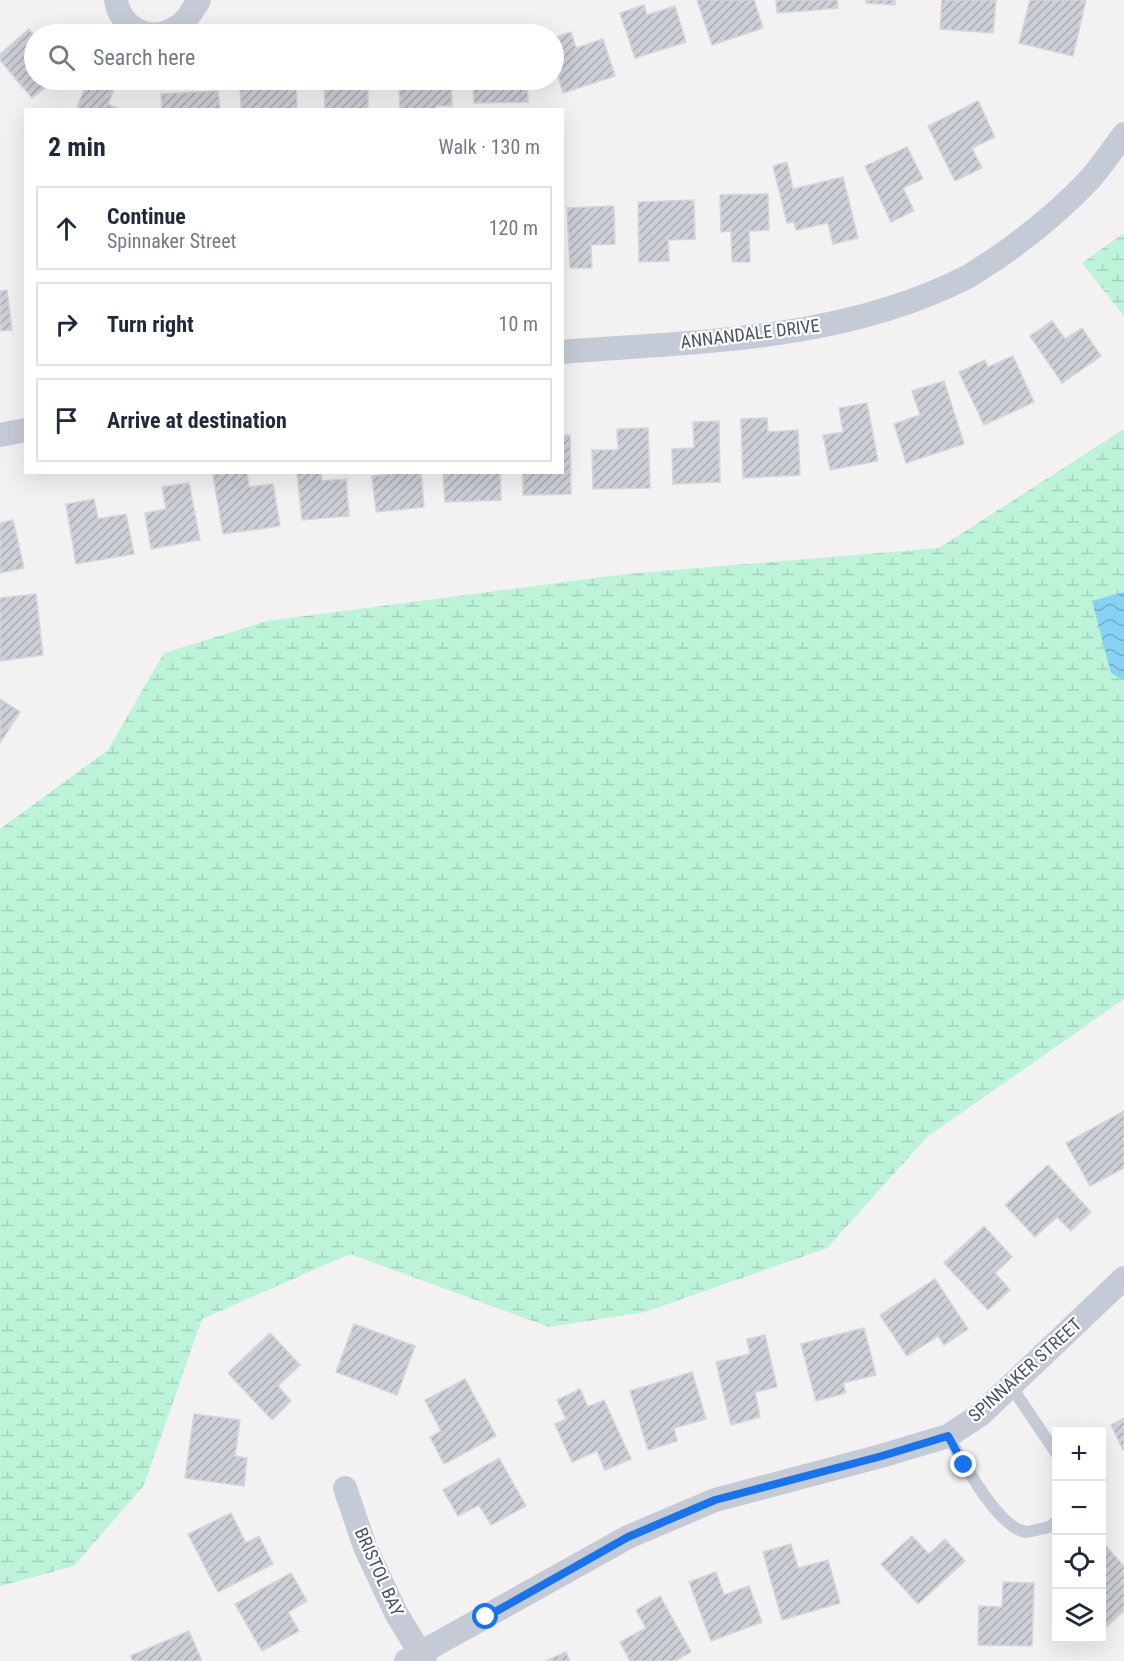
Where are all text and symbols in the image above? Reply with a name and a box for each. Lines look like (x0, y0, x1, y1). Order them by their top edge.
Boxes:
search box (24, 24, 564, 90)
icon: search (45, 41, 78, 74)
text: Search here (93, 45, 195, 70)
text: 2 min (48, 132, 106, 162)
text: Walk · 130 m (439, 135, 540, 159)
text: Continue (107, 204, 186, 229)
icon: ahead (50, 212, 83, 245)
text: 120 m (489, 216, 538, 240)
text: Spinnaker Street (107, 229, 237, 253)
icon: right (50, 308, 83, 341)
text: Turn right (107, 312, 194, 337)
text: 10 m (499, 312, 538, 336)
street label: ANNANDALE DRIVE (679, 315, 821, 352)
icon: arrive (50, 404, 83, 437)
text: Arrive at destination (107, 408, 287, 433)
street label: SPINNAKER STREET (964, 1313, 1085, 1426)
map controls (1052, 1427, 1106, 1643)
button: + (1052, 1427, 1106, 1481)
route end (950, 1451, 976, 1477)
button: − (1052, 1481, 1106, 1535)
street label: BRISTOL BAY (351, 1524, 409, 1620)
button: locate (1052, 1535, 1106, 1589)
button: layers (1052, 1589, 1106, 1643)
route start (472, 1603, 498, 1629)

